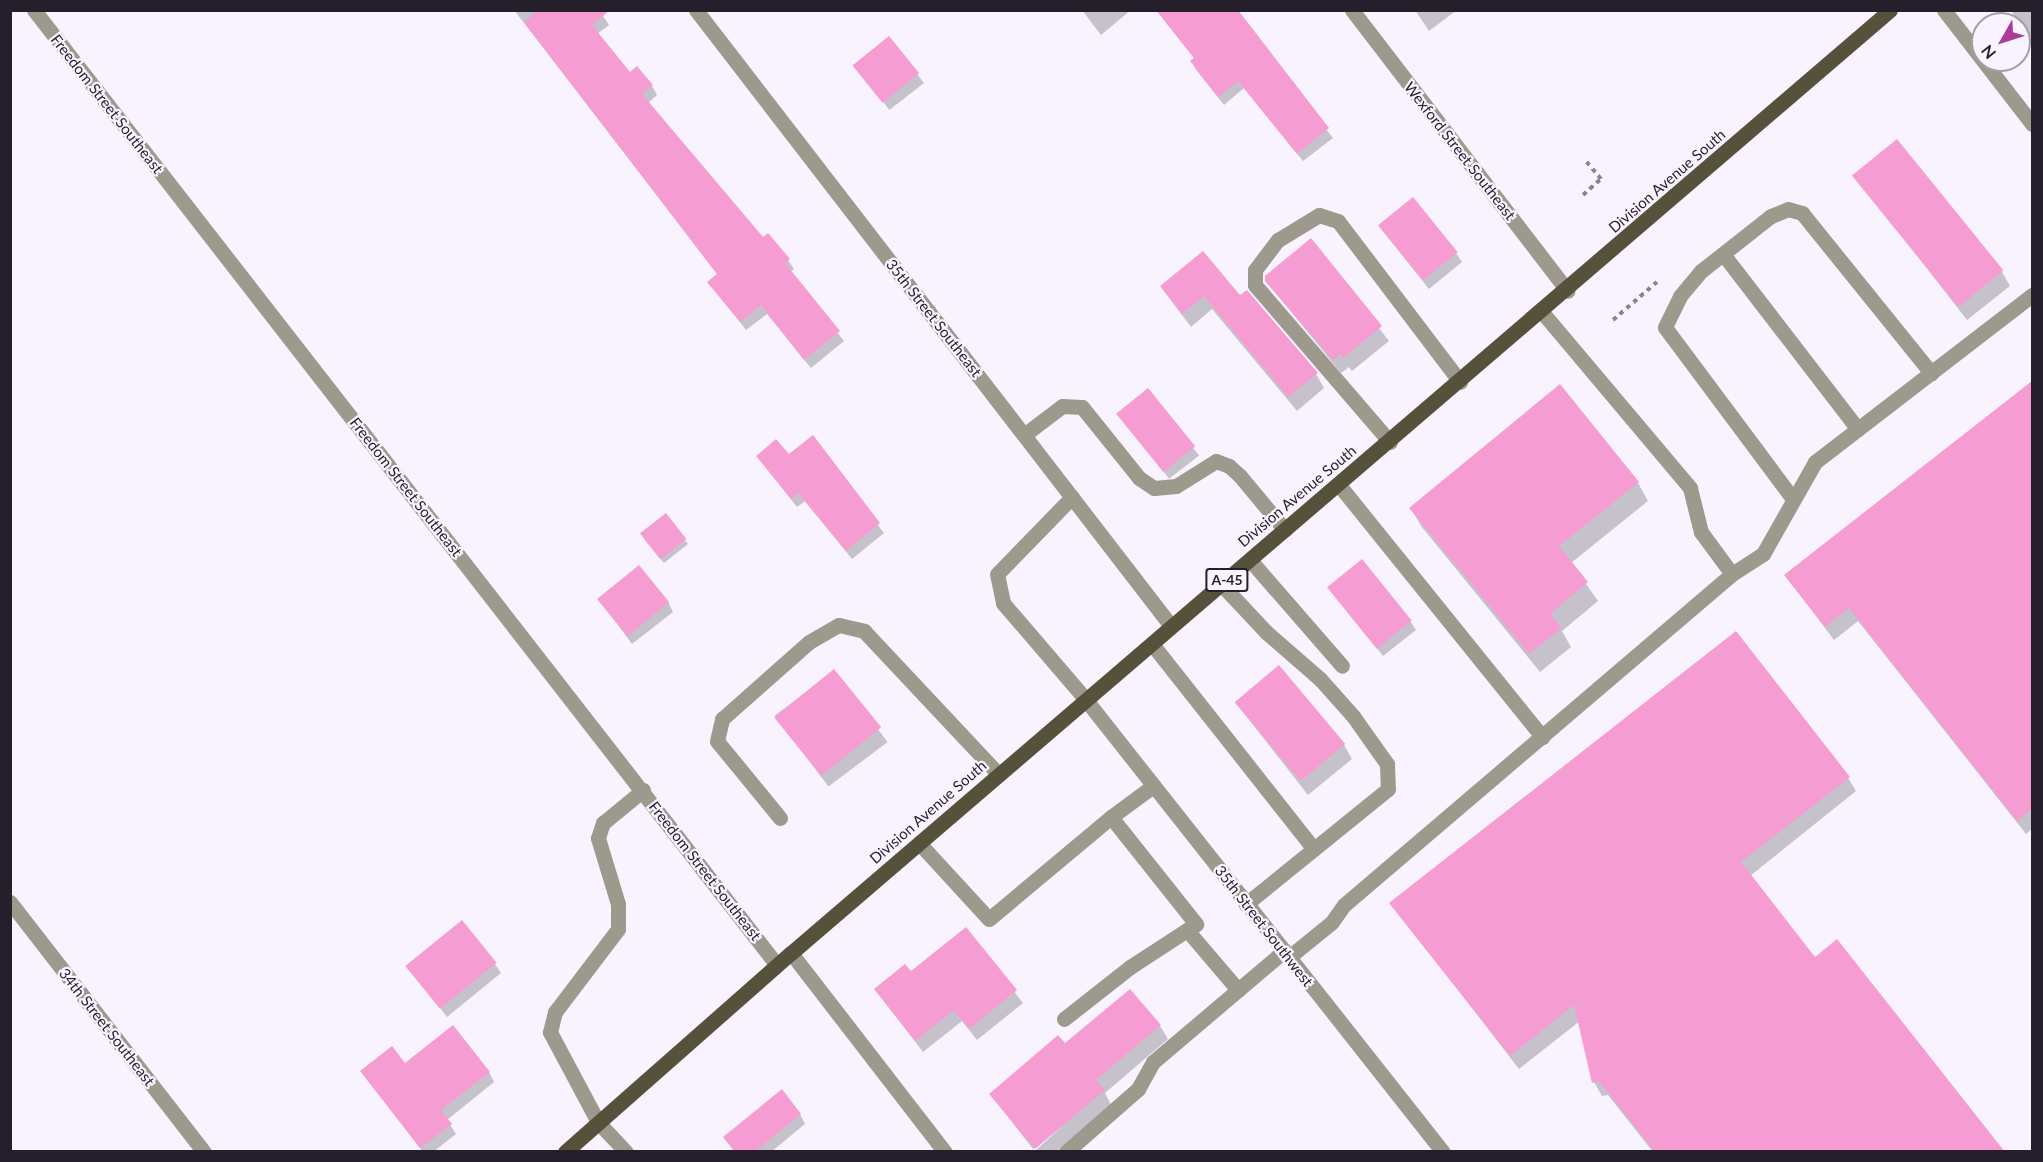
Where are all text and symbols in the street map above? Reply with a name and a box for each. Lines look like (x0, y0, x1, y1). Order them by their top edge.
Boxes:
north arrow (1971, 12, 2031, 72)
street label: Freedom Street Southeast (47, 31, 167, 177)
text: N (1977, 42, 1999, 63)
street label: Wexford Street Southeast (1401, 78, 1519, 224)
street label: Division Avenue South (1605, 125, 1729, 237)
street label: 35th Street Southeast (882, 256, 986, 380)
street label: Freedom Street Southeast (346, 414, 466, 560)
street label: Division Avenue South (1234, 441, 1360, 551)
road number: A-45 (1204, 569, 1250, 591)
street label: Division Avenue South (866, 756, 990, 868)
street label: Freedom Street Southeast (645, 798, 765, 944)
street label: 35th Street Southwest (1211, 862, 1317, 990)
street label: 34th Street Southeast (55, 965, 159, 1089)

